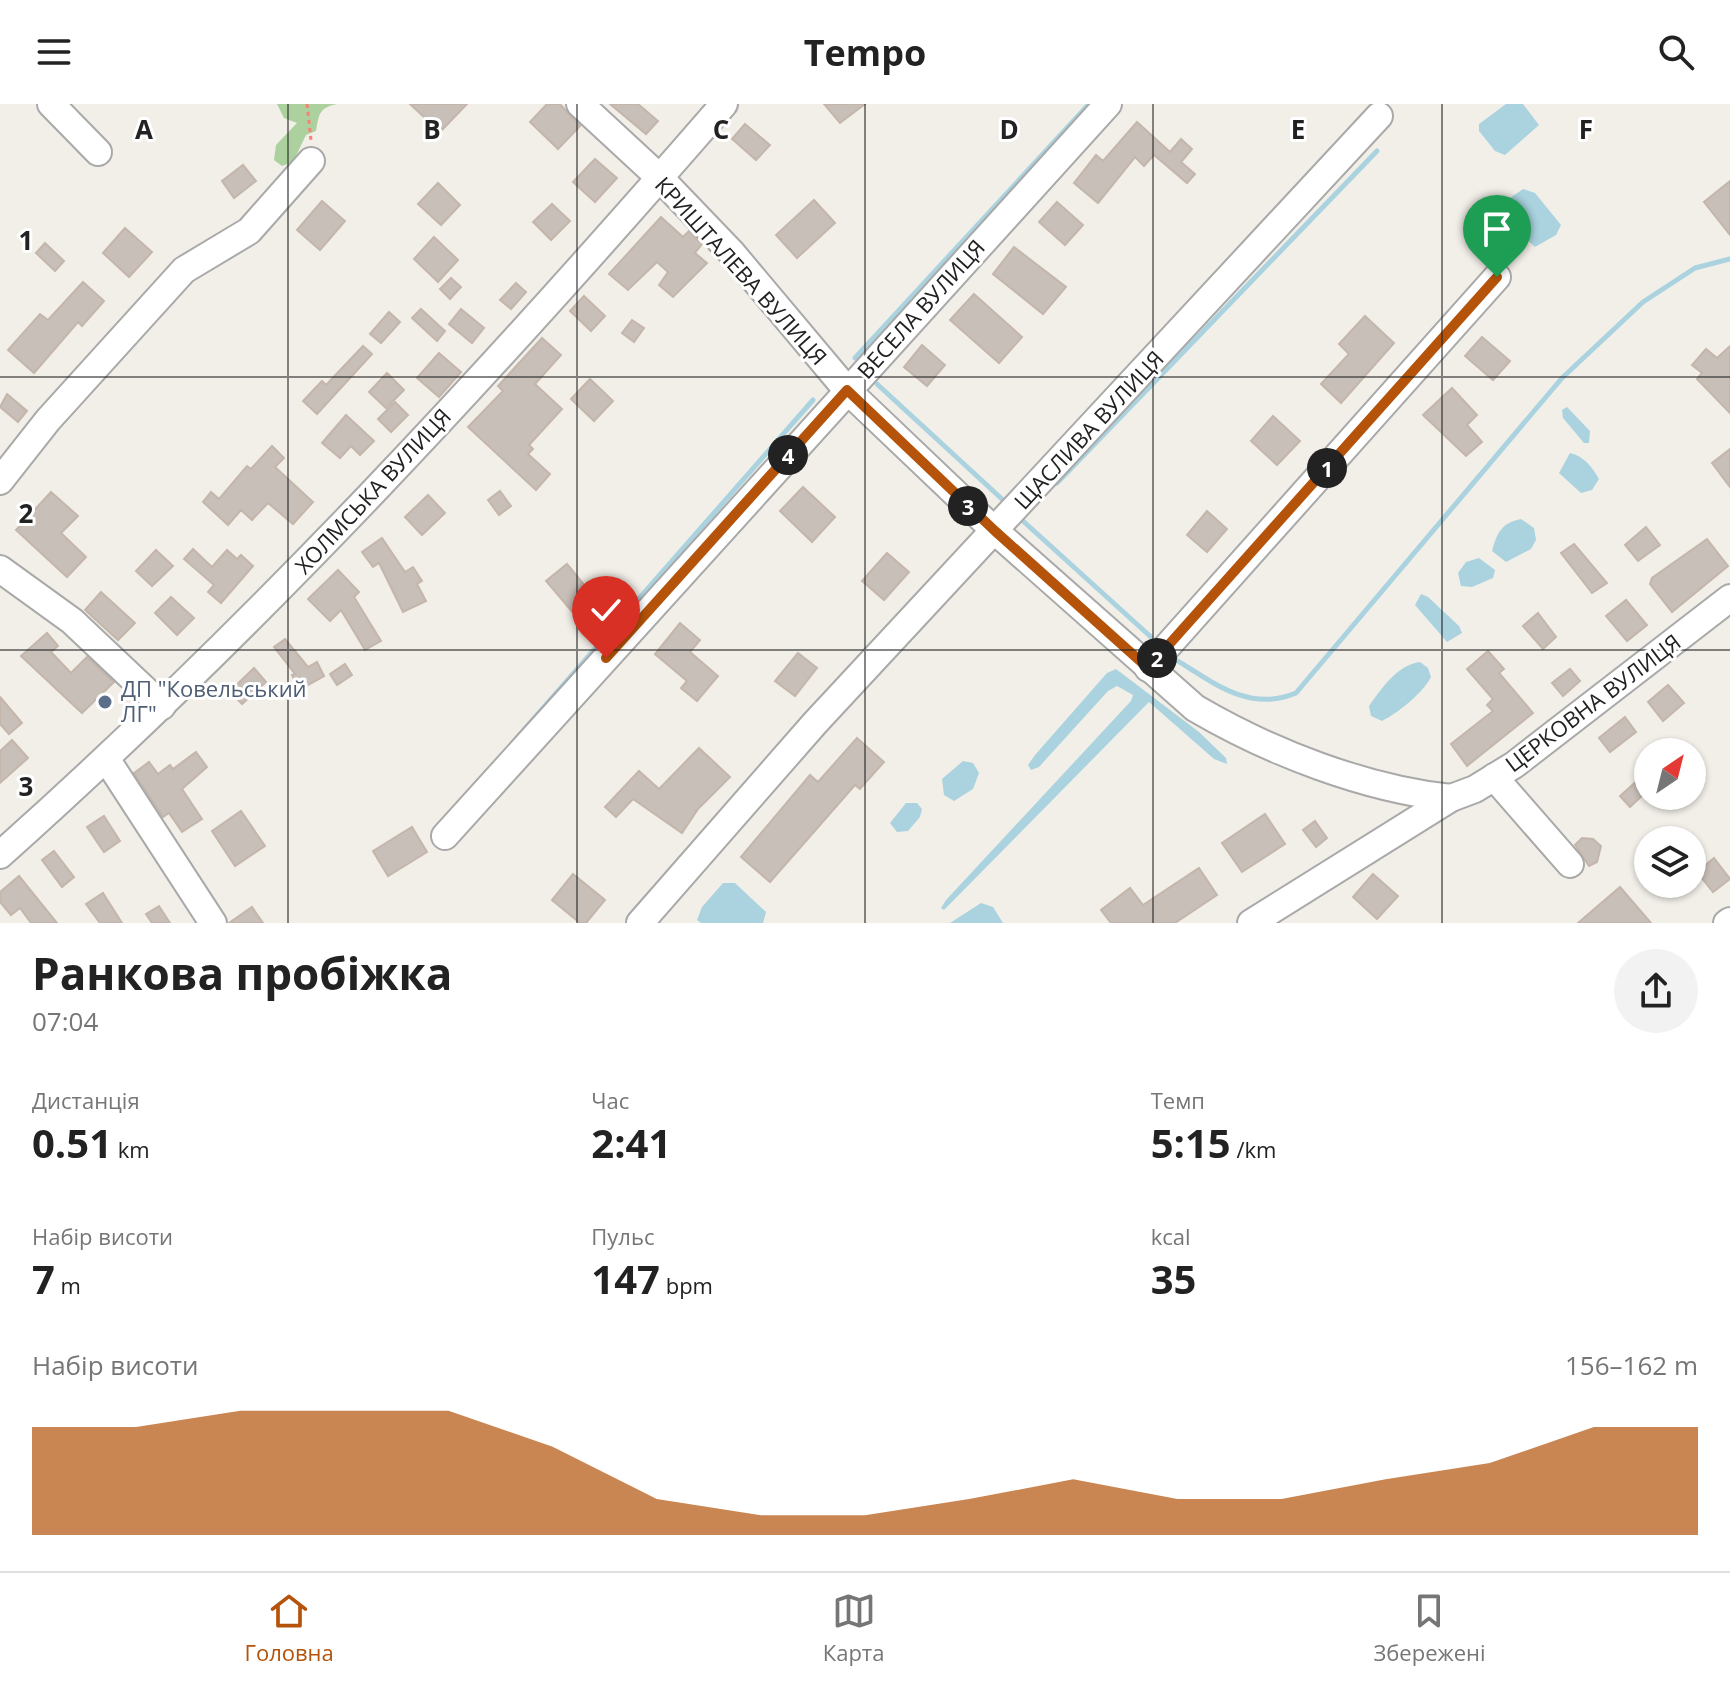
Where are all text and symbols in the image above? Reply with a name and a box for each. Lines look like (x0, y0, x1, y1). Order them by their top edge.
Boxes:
text: Tempo (804, 28, 926, 77)
icon: menu (32, 30, 76, 74)
icon: search (1654, 30, 1698, 74)
text: A (135, 111, 153, 147)
text: B (423, 111, 441, 147)
text: C (713, 111, 729, 147)
text: D (999, 111, 1019, 147)
text: E (1291, 111, 1305, 147)
text: F (1579, 111, 1593, 147)
street label: КРИШТАЛЕВА ВУЛИЦЯ (649, 170, 834, 371)
pin (1463, 195, 1531, 277)
icon: arrive (1475, 207, 1519, 251)
text: 1 (19, 222, 33, 258)
street label: ВЕСЕЛА ВУЛИЦЯ (850, 232, 991, 384)
street label: ЩАСЛИВА ВУЛИЦЯ (1007, 343, 1170, 515)
street label: ХОЛМСЬКА ВУЛИЦЯ (288, 401, 457, 580)
pin: 4 (768, 435, 808, 475)
text: 4 (782, 440, 794, 470)
pin: 1 (1307, 448, 1347, 488)
text: 1 (1321, 453, 1333, 483)
pin: 3 (948, 486, 988, 526)
text: 3 (962, 491, 974, 521)
text: 2 (19, 495, 34, 531)
pin (572, 576, 640, 658)
icon: check (584, 588, 628, 632)
street label: ЦЕРКОВНА ВУЛИЦЯ (1499, 626, 1686, 778)
pin: 2 (1137, 638, 1177, 678)
text: 2 (1151, 643, 1163, 673)
place label: ДП "Ковельський ЛГ" (121, 673, 307, 728)
marker: ДП "Ковельський ЛГ" (96, 693, 114, 711)
north arrow (1634, 738, 1706, 810)
map controls (1634, 738, 1706, 898)
text: 3 (19, 768, 33, 804)
button: layers (1634, 826, 1706, 898)
text: Ранкова пробіжка (32, 943, 452, 1003)
button: share (1614, 949, 1698, 1033)
text: 07:04 (32, 1003, 98, 1039)
text: Дистанція (32, 1085, 140, 1115)
text: Час (591, 1085, 629, 1115)
text: Темп (1151, 1085, 1205, 1115)
text: 0.51 (32, 1115, 112, 1170)
text: 2:41 (591, 1115, 671, 1170)
text: 5:15 (1151, 1115, 1231, 1170)
text: km (112, 1134, 150, 1164)
text: /km (1231, 1134, 1276, 1164)
text: Набір висоти (32, 1221, 173, 1251)
text: Пульс (591, 1221, 654, 1251)
text: kcal (1151, 1221, 1191, 1251)
text: 7 (32, 1251, 55, 1306)
text: 147 (591, 1251, 660, 1306)
text: 35 (1151, 1251, 1196, 1306)
text: m (55, 1270, 81, 1300)
text: bpm (660, 1270, 713, 1300)
text: Набір висоти (32, 1347, 199, 1383)
text: 156–162 m (1565, 1347, 1698, 1383)
tab: Головна (244, 1589, 334, 1667)
tab: Карта (823, 1589, 884, 1667)
tab: Збережені (1373, 1589, 1486, 1667)

